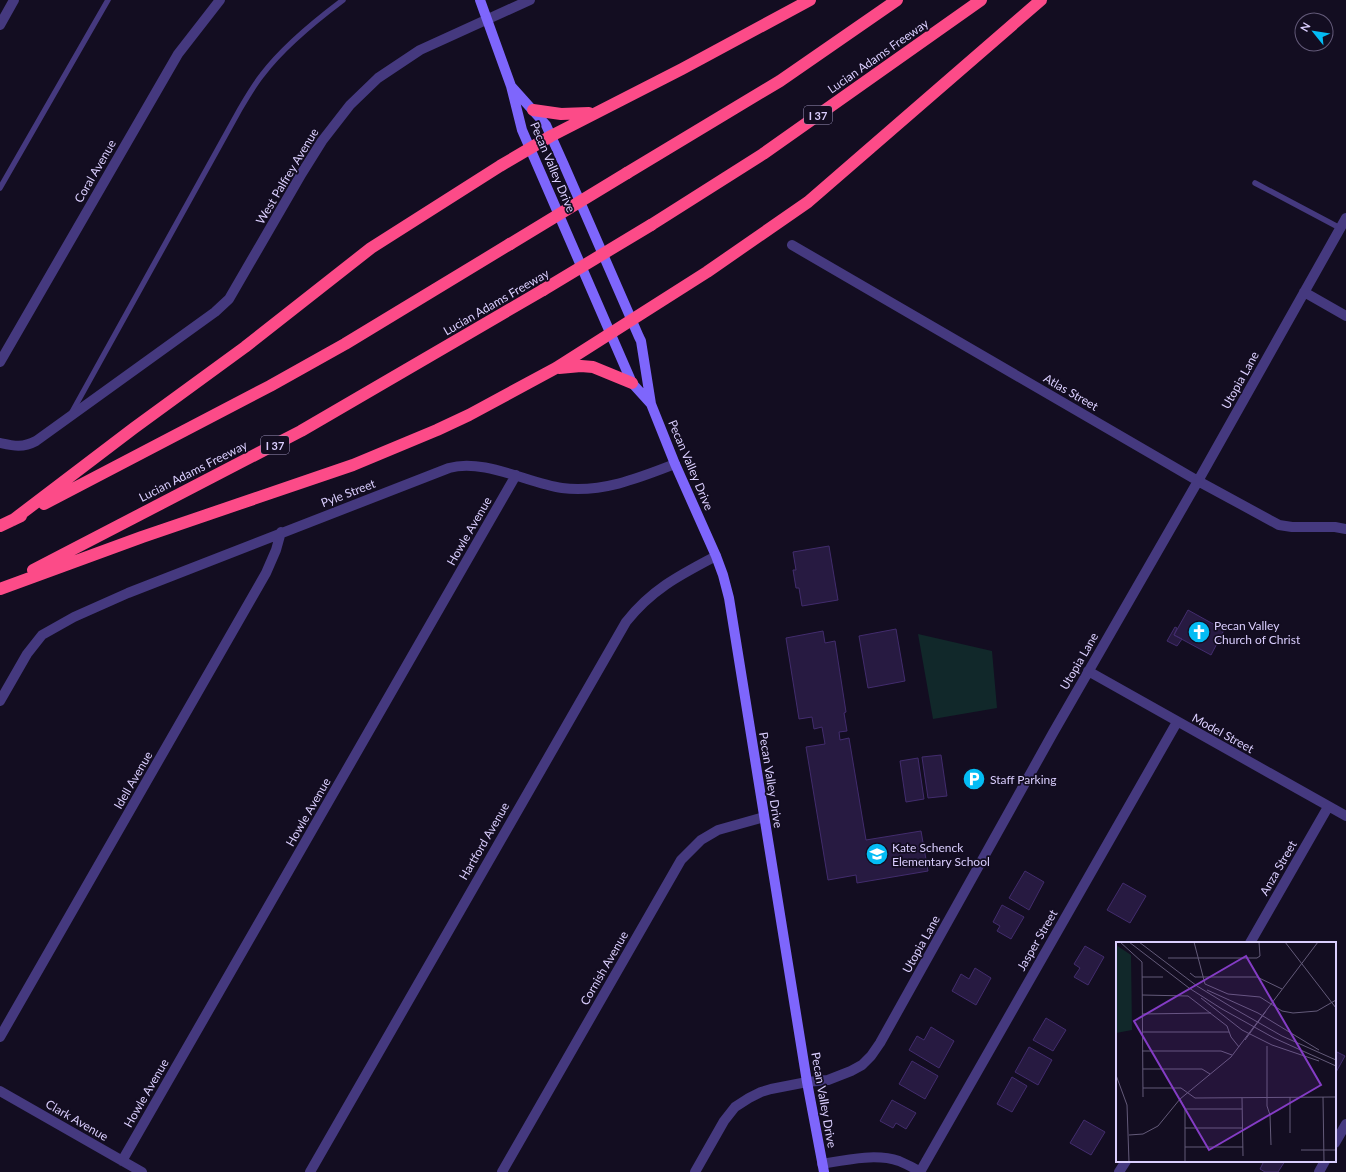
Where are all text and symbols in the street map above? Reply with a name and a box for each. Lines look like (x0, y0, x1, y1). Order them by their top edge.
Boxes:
north arrow (1294, 12, 1334, 52)
street label: Lucian Adams Freeway (825, 15, 932, 96)
text: N (1297, 20, 1313, 34)
road number: I 37 (804, 106, 832, 124)
street label: Pecan Valley Drive (527, 119, 579, 215)
street label: West Palfrey Avenue (252, 125, 322, 227)
street label: Coral Avenue (71, 137, 119, 205)
street label: Lucian Adams Freeway (440, 265, 552, 338)
street label: Utopia Lane (1218, 349, 1262, 411)
street label: Atlas Street (1041, 370, 1102, 414)
street label: Pecan Valley Drive (665, 417, 717, 513)
road number: I 37 (261, 436, 289, 454)
street label: Lucian Adams Freeway (136, 437, 250, 505)
street label: Pyle Street (319, 475, 378, 510)
street label: Howle Avenue (443, 494, 495, 568)
place label: Pecan Valley Church of Christ (1214, 618, 1301, 647)
church icon: Pecan Valley Church of Christ (1186, 619, 1212, 645)
street label: Utopia Lane (1057, 630, 1101, 692)
street label: Model Street (1189, 710, 1257, 756)
street label: Pecan Valley Drive (756, 731, 786, 829)
street label: Idell Avenue (110, 748, 156, 812)
parking icon: Staff Parking (961, 766, 987, 792)
place label: Staff Parking (990, 772, 1057, 787)
street label: Howle Avenue (282, 775, 334, 849)
street label: Hartford Avenue (456, 799, 512, 883)
street label: Anza Street (1256, 837, 1300, 898)
place label: Kate Schenck Elementary School (892, 840, 990, 869)
school or university icon: Kate Schenck Elementary School (864, 841, 890, 867)
street label: Jasper Street (1014, 906, 1061, 973)
street label: Utopia Lane (899, 913, 943, 975)
street label: Cornish Avenue (577, 928, 631, 1008)
inset map (1116, 942, 1336, 1162)
street label: Pecan Valley Drive (808, 1051, 840, 1149)
street label: Howle Avenue (120, 1056, 172, 1130)
street label: Clark Avenue (43, 1096, 111, 1144)

